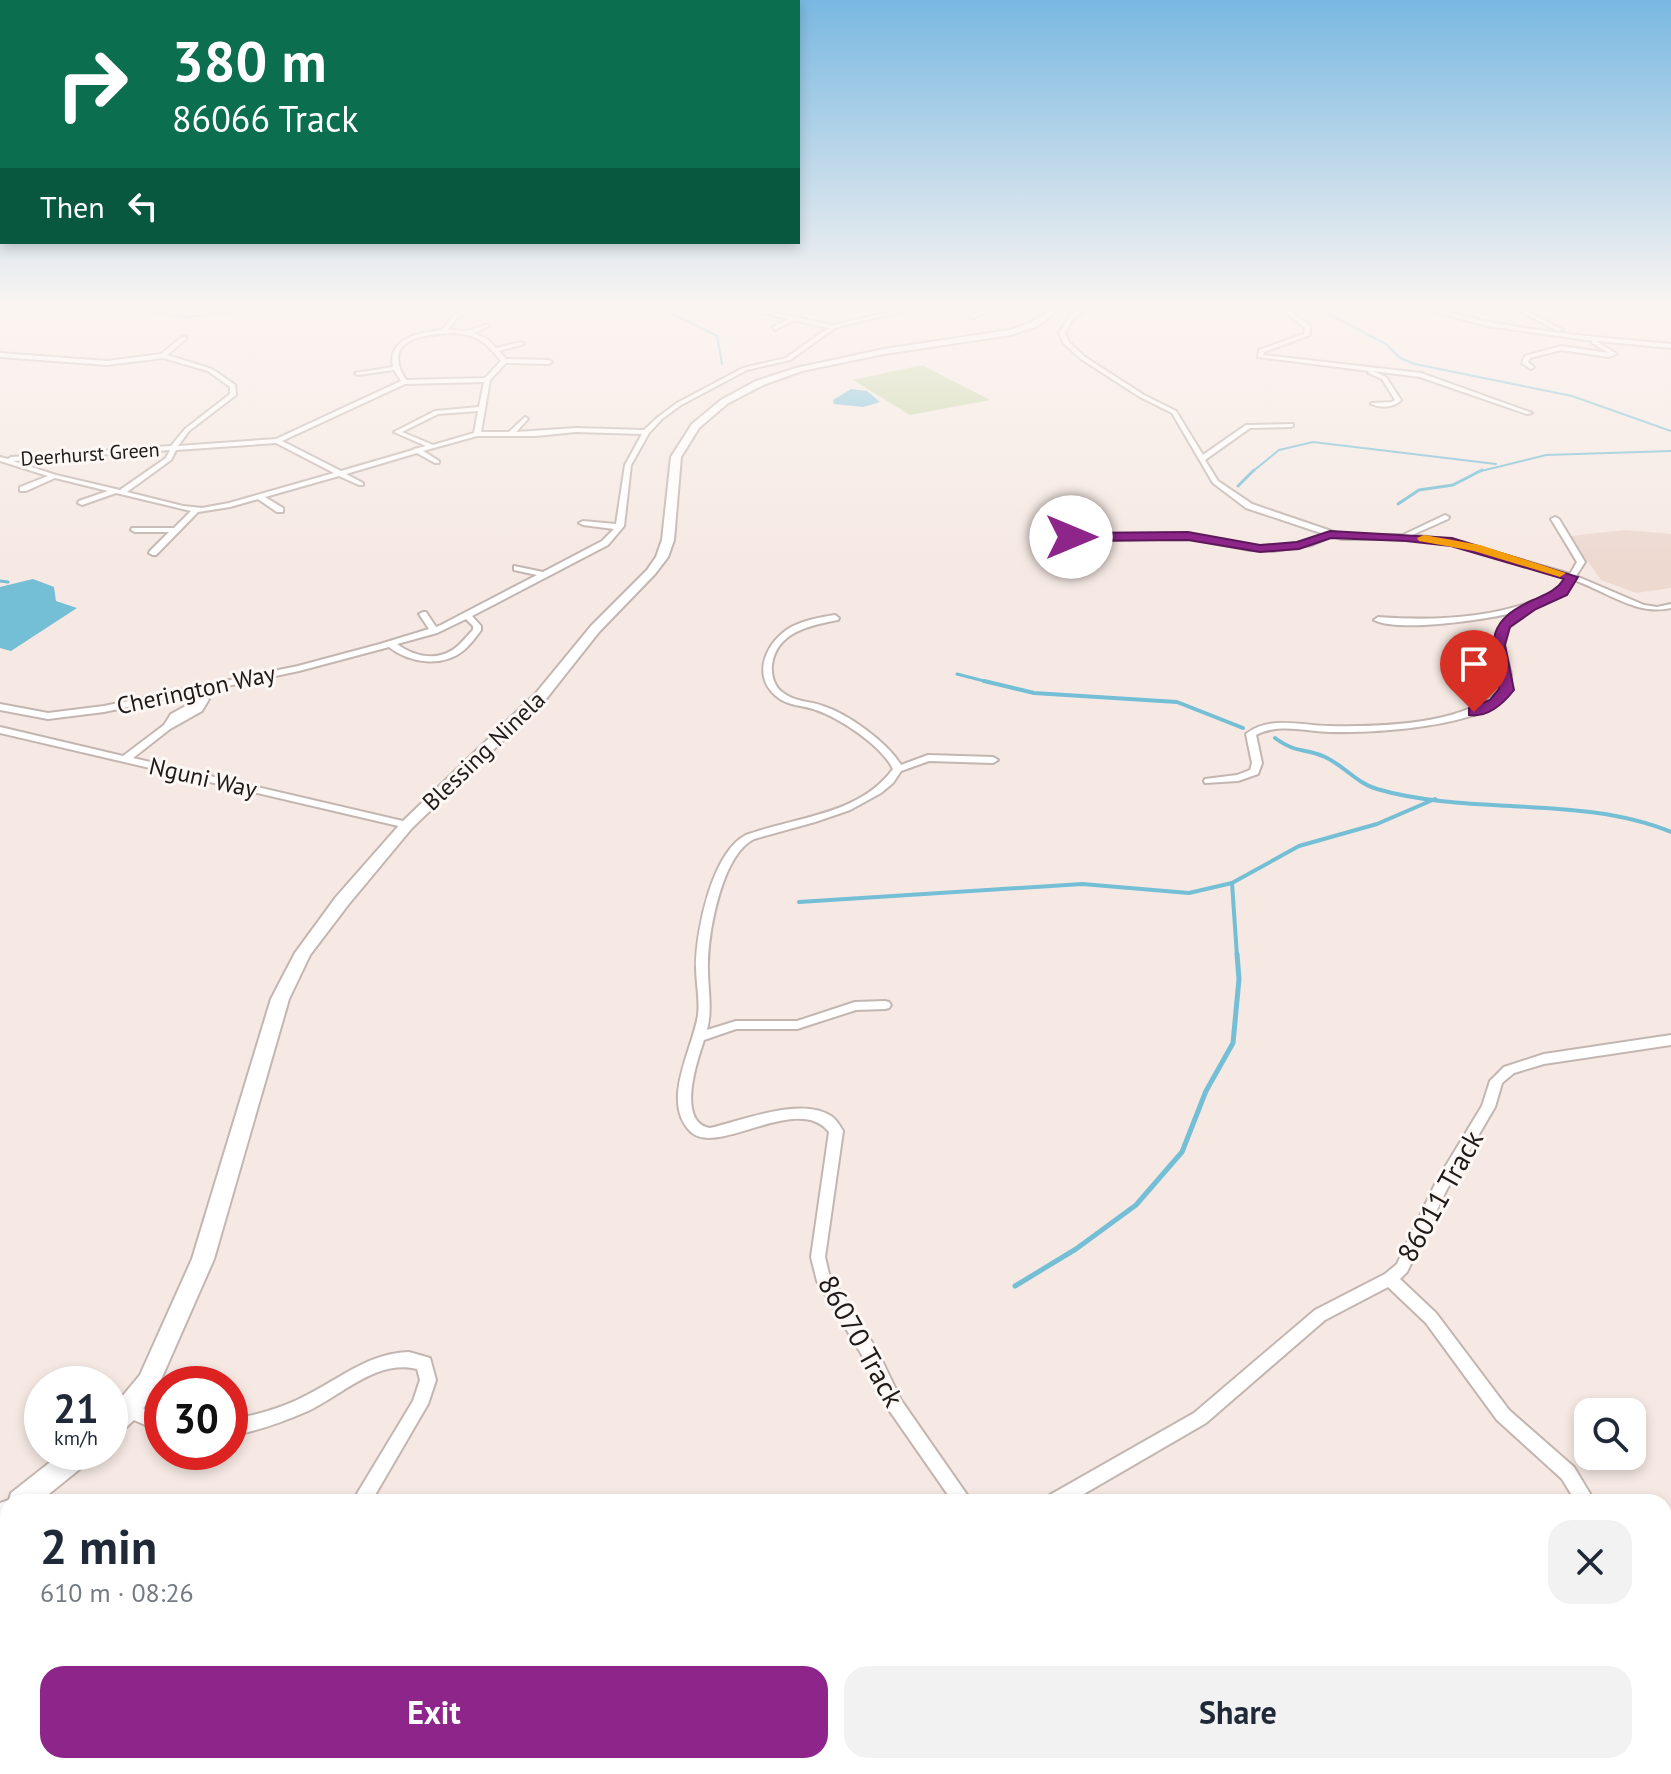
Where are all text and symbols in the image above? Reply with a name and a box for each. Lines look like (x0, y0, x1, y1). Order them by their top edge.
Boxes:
text: 380 m (172, 25, 327, 97)
icon: right (40, 32, 144, 136)
text: 86066 Track (172, 95, 358, 142)
icon: left (121, 184, 165, 228)
text: Then (40, 187, 105, 226)
street label: Deerhurst Green (20, 436, 160, 472)
position arrow (1029, 495, 1113, 579)
pin (1440, 630, 1508, 712)
icon: arrive (1452, 642, 1496, 686)
street label: Cherington Way (114, 658, 278, 721)
street label: Blessing Ninela (416, 684, 552, 817)
street label: Nguni Way (146, 750, 260, 805)
street label: 86011 Track (1388, 1123, 1491, 1268)
street label: 86070 Track (810, 1268, 913, 1414)
speed limit sign: 30 (144, 1366, 248, 1470)
text: 21 (53, 1382, 99, 1434)
map controls (1574, 1398, 1646, 1470)
button: search (1574, 1398, 1646, 1470)
text: km/h (54, 1425, 98, 1451)
text: 2 min (40, 1515, 157, 1577)
button: close (1548, 1520, 1632, 1604)
text: 610 m · 08:26 (40, 1576, 194, 1609)
button: Exit (40, 1666, 828, 1758)
button: Share (844, 1666, 1632, 1758)

